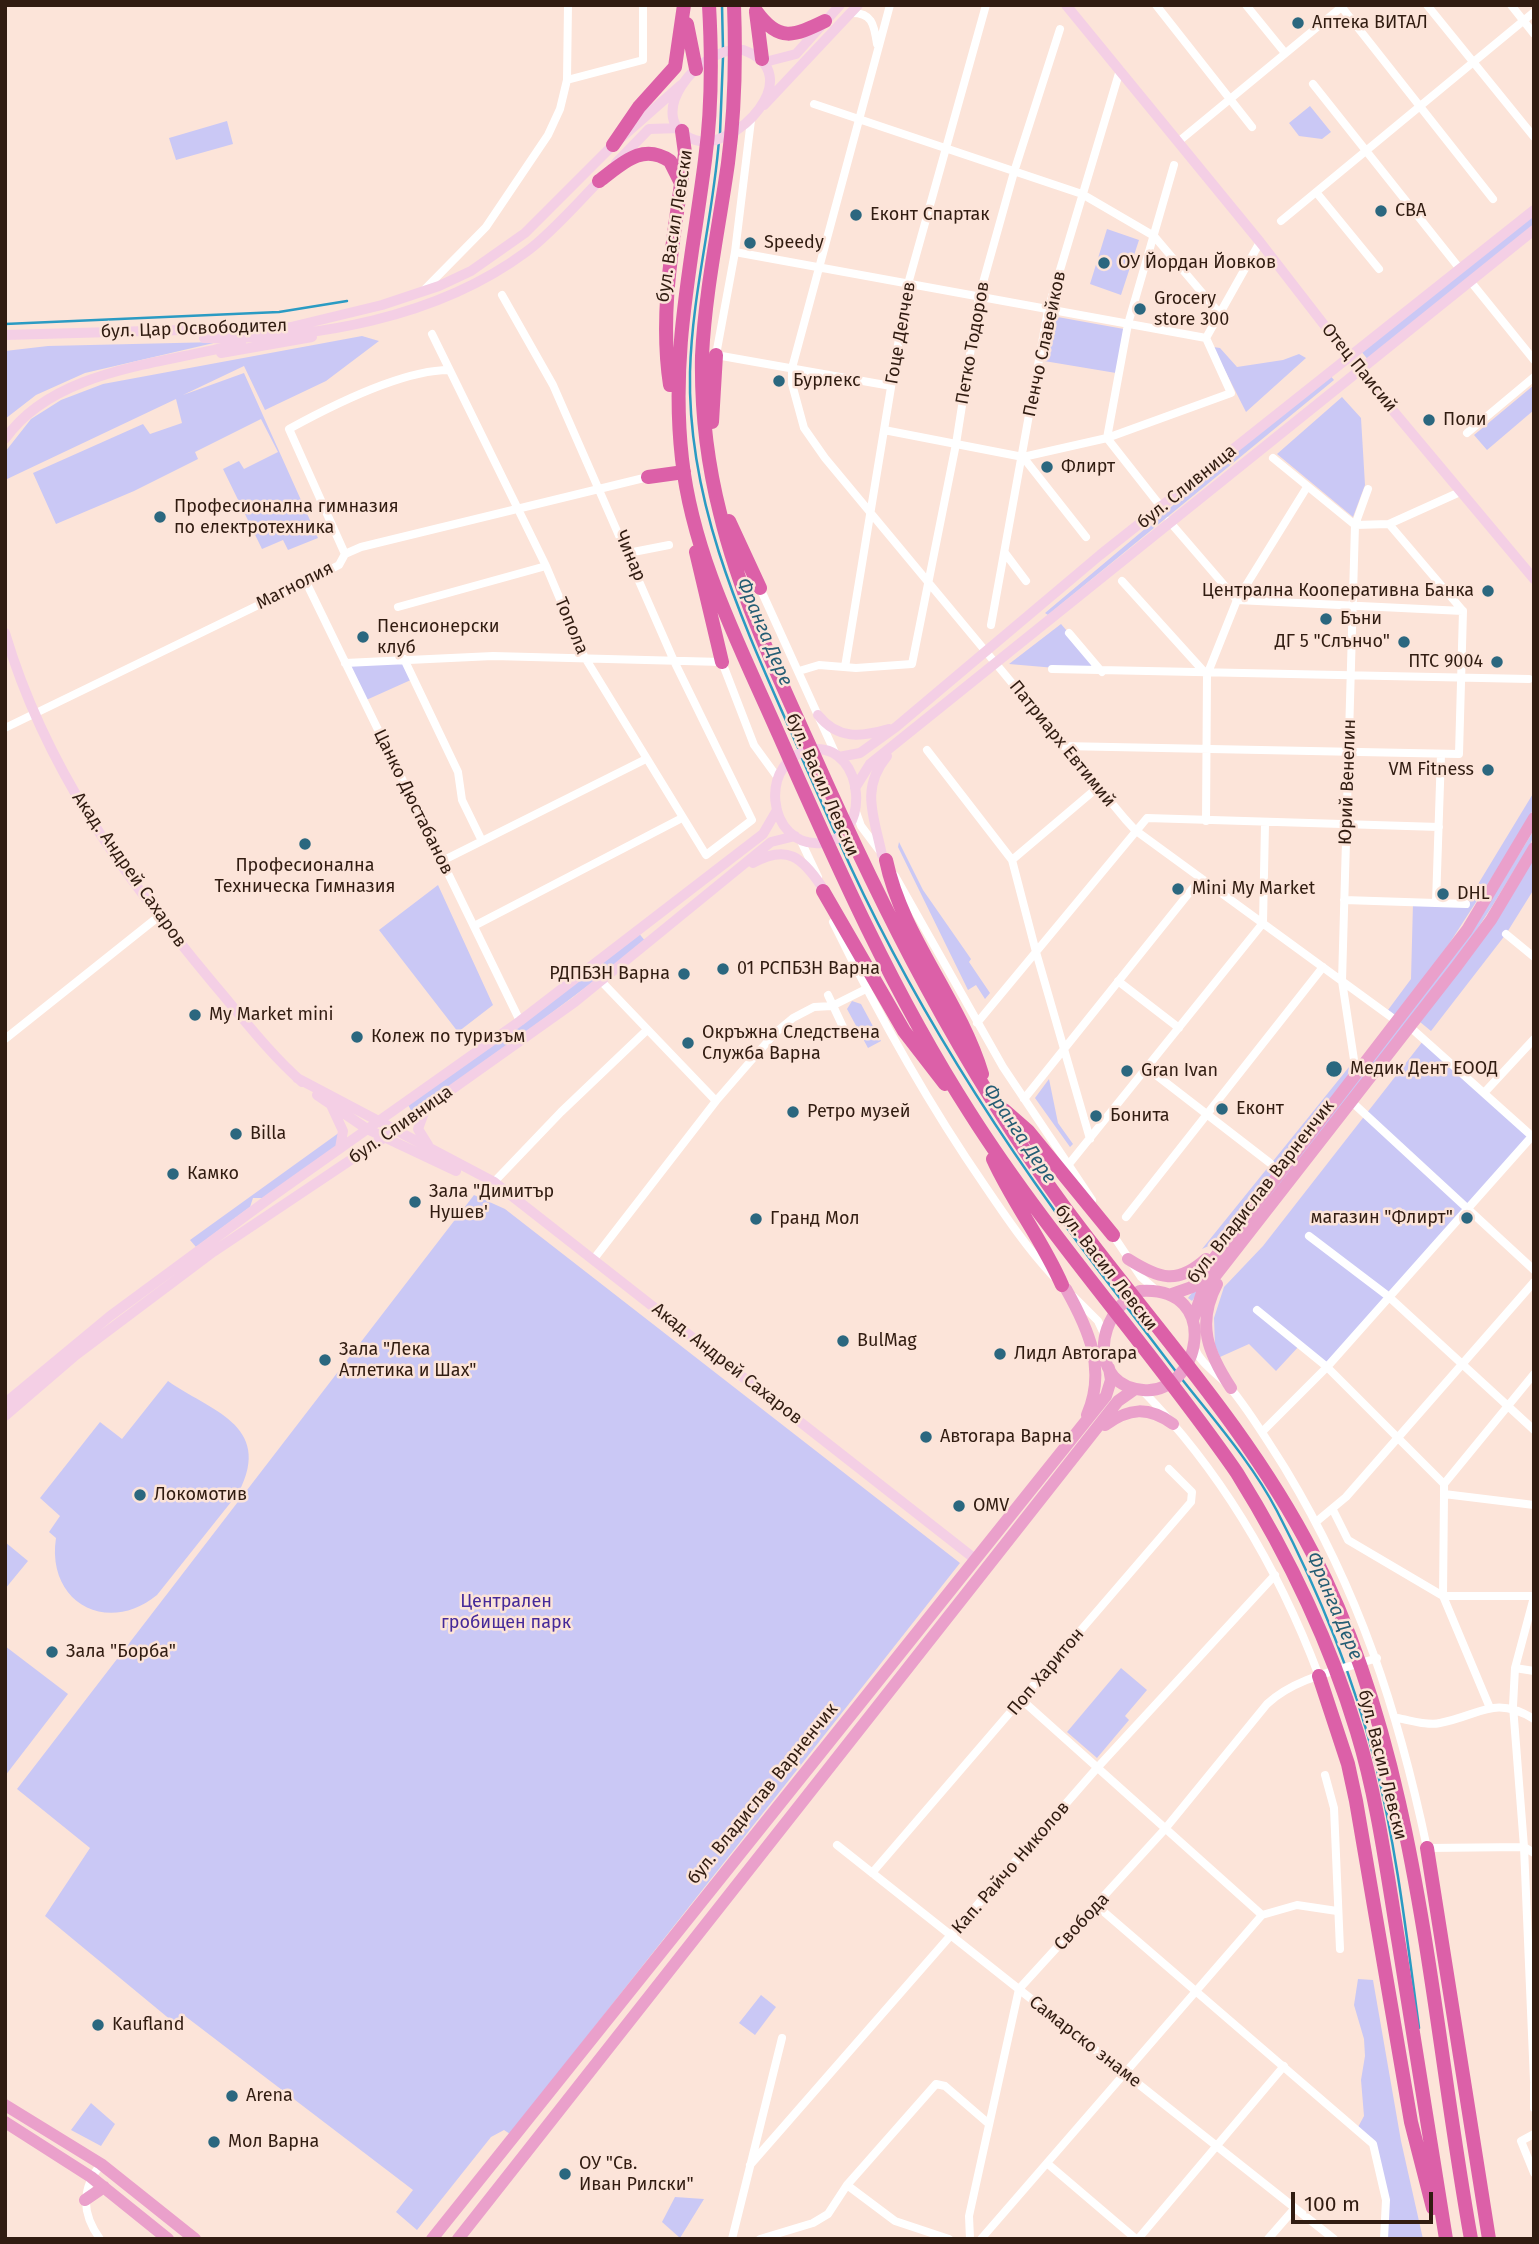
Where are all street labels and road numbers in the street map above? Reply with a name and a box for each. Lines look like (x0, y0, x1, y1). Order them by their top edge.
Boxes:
street label: бул. Васил Левски (652, 148, 698, 304)
street label: Пенчо Славейков (1019, 269, 1071, 419)
street label: Гоце Делчев (881, 280, 921, 386)
street label: Петко Тодоров (952, 280, 994, 406)
street label: бул. Цар Освободител (100, 315, 288, 343)
street label: Отец Паисий (1317, 319, 1401, 417)
street label: бул. Сливница (1133, 440, 1241, 534)
street label: Чинар (610, 527, 650, 585)
street label: Магнолия (253, 557, 337, 615)
street label: Топола (549, 594, 593, 658)
street label: Патриарх Евтимий (1004, 676, 1120, 812)
street label: бул. Васил Левски (781, 710, 863, 860)
street label: Юрий Венелин (1335, 719, 1361, 845)
street label: Цанко Дюстабанов (368, 726, 458, 878)
street label: Акад. Андрей Сахаров (67, 788, 191, 952)
street label: бул. Сливница (345, 1081, 457, 1169)
street label: бул. Владислав Варненчик (1183, 1096, 1339, 1288)
street label: бул. Васил Левски (1050, 1201, 1162, 1335)
street label: Акад. Андрей Сахаров (648, 1299, 806, 1429)
street label: Поп Харитон (1003, 1624, 1089, 1720)
street label: бул. Васил Левски (1353, 1688, 1411, 1842)
street label: бул. Владислав Варненчик (683, 1699, 843, 1889)
street label: Кап. Райчо Николов (947, 1797, 1075, 1939)
street label: Свобода (1050, 1889, 1114, 1955)
street label: Самарско знаме (1025, 1991, 1145, 2093)

